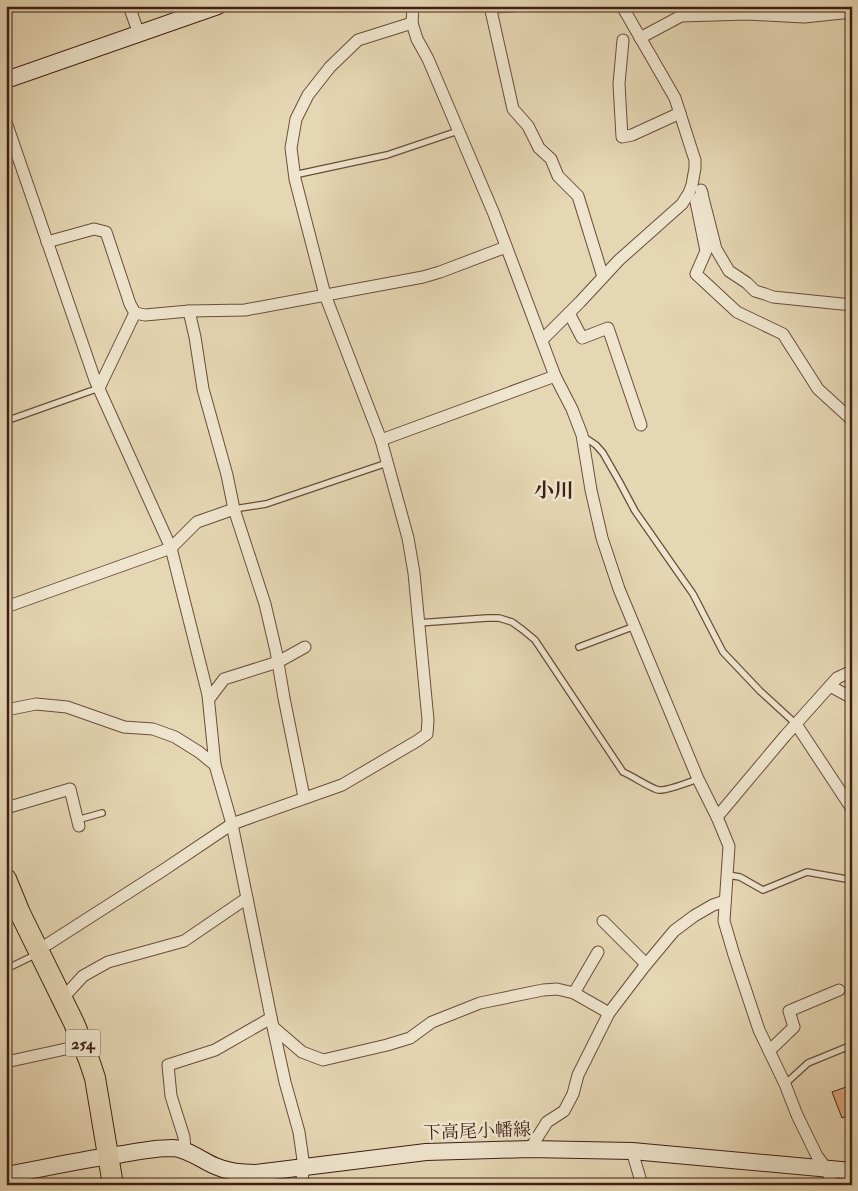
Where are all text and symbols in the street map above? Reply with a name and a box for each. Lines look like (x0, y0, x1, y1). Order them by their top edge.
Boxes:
district label: 小川 (534, 478, 574, 503)
road number: 254 (66, 1030, 100, 1056)
street label: 下高尾小幡線 (423, 1118, 531, 1145)

